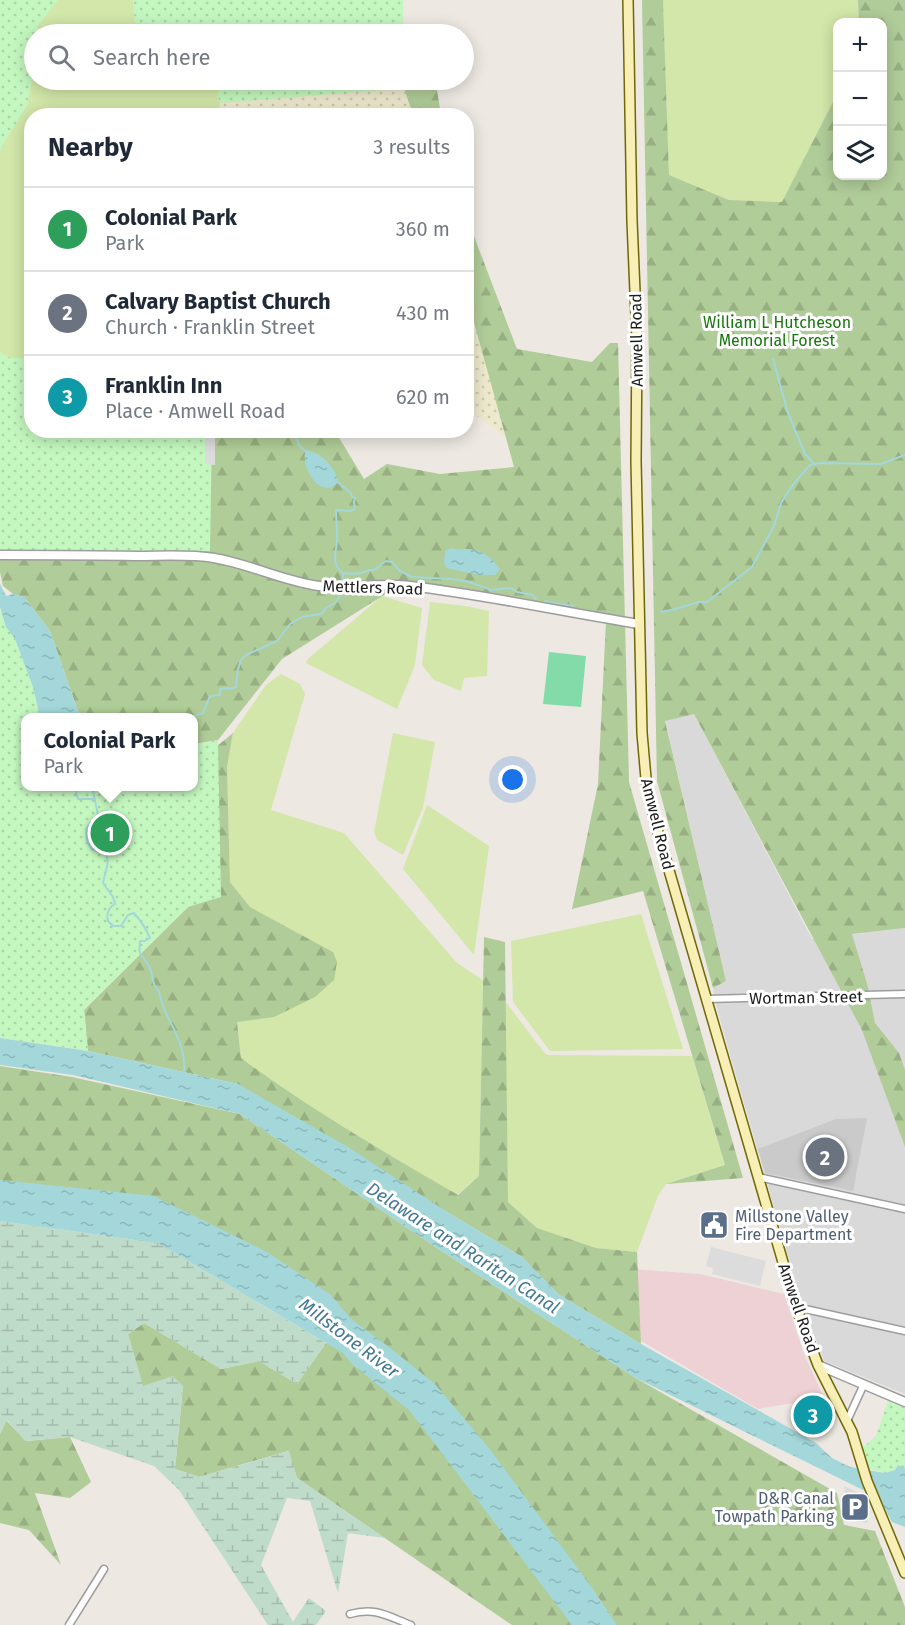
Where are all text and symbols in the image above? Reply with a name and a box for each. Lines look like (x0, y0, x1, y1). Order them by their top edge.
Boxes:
map controls (833, 18, 887, 180)
button: + (833, 18, 887, 72)
search box (24, 24, 474, 90)
icon: search (45, 41, 78, 74)
text: Search here (93, 44, 211, 71)
button: − (833, 72, 887, 126)
button: layers (833, 126, 887, 180)
text: Nearby (48, 132, 133, 163)
text: 3 results (373, 135, 450, 159)
text: Colonial Park (105, 204, 237, 231)
text: 1 (63, 217, 72, 241)
text: 360 m (396, 217, 450, 241)
text: Park (105, 231, 144, 255)
text: Calvary Baptist Church (105, 288, 331, 315)
street label: Amwell Road (626, 293, 647, 387)
text: 2 (62, 301, 73, 325)
text: 430 m (396, 301, 450, 325)
park label: William L Hutcheson Memorial Forest (703, 313, 851, 350)
text: Church · Franklin Street (105, 315, 315, 339)
text: Franklin Inn (105, 372, 222, 399)
text: 3 (62, 385, 73, 409)
text: 620 m (396, 385, 450, 409)
text: Place · Amwell Road (105, 399, 286, 423)
street label: Mettlers Road (322, 576, 424, 599)
popup (21, 713, 198, 791)
text: Colonial Park (44, 727, 175, 754)
text: Park (44, 754, 83, 778)
your location (498, 765, 527, 794)
street label: Amwell Road (637, 776, 678, 872)
pin: 1 (90, 810, 130, 856)
street label: Wortman Street (749, 987, 863, 1008)
pin: 2 (806, 1134, 844, 1180)
water label: Delaware and Raritan Canal (363, 1177, 563, 1319)
place label: Millstone Valley Fire Department (735, 1207, 852, 1244)
public building icon: Millstone Valley Fire Department (698, 1209, 730, 1241)
street label: Amwell Road (774, 1261, 823, 1356)
water label: Millstone River (295, 1293, 404, 1383)
pin: 3 (794, 1392, 832, 1438)
place label: D&R Canal Towpath Parking (715, 1489, 835, 1526)
parking icon: D&R Canal Towpath Parking (839, 1491, 871, 1523)

